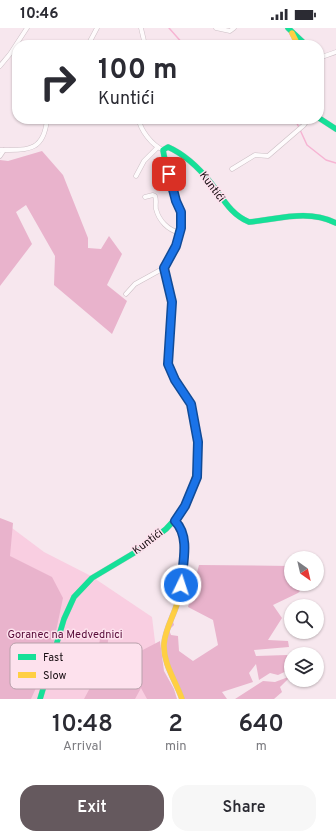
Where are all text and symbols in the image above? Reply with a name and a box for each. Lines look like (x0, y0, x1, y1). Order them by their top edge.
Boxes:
text: 10:46 (20, 5, 58, 24)
text: 100 m (98, 53, 178, 89)
icon: right (32, 56, 84, 108)
text: Kuntići (98, 88, 155, 111)
pin (152, 157, 186, 191)
icon: arrive (158, 163, 180, 185)
street label: Kuntići (196, 169, 228, 205)
street label: Kuntići (130, 526, 166, 558)
north arrow (284, 551, 324, 591)
map controls (284, 551, 324, 687)
position arrow (160, 564, 202, 606)
button: search (284, 599, 324, 639)
park label: Goranec na Medvednici (7, 628, 123, 642)
legend (10, 643, 142, 689)
button: layers (284, 647, 324, 687)
text: Fast (43, 651, 63, 665)
text: Slow (43, 669, 66, 683)
text: 10:48 (52, 710, 113, 740)
text: 2 (168, 710, 183, 740)
text: 640 (238, 710, 284, 740)
text: Arrival (63, 739, 102, 755)
text: min (165, 739, 187, 755)
text: m (256, 739, 267, 755)
button: Exit (20, 785, 164, 831)
button: Share (172, 785, 316, 831)

